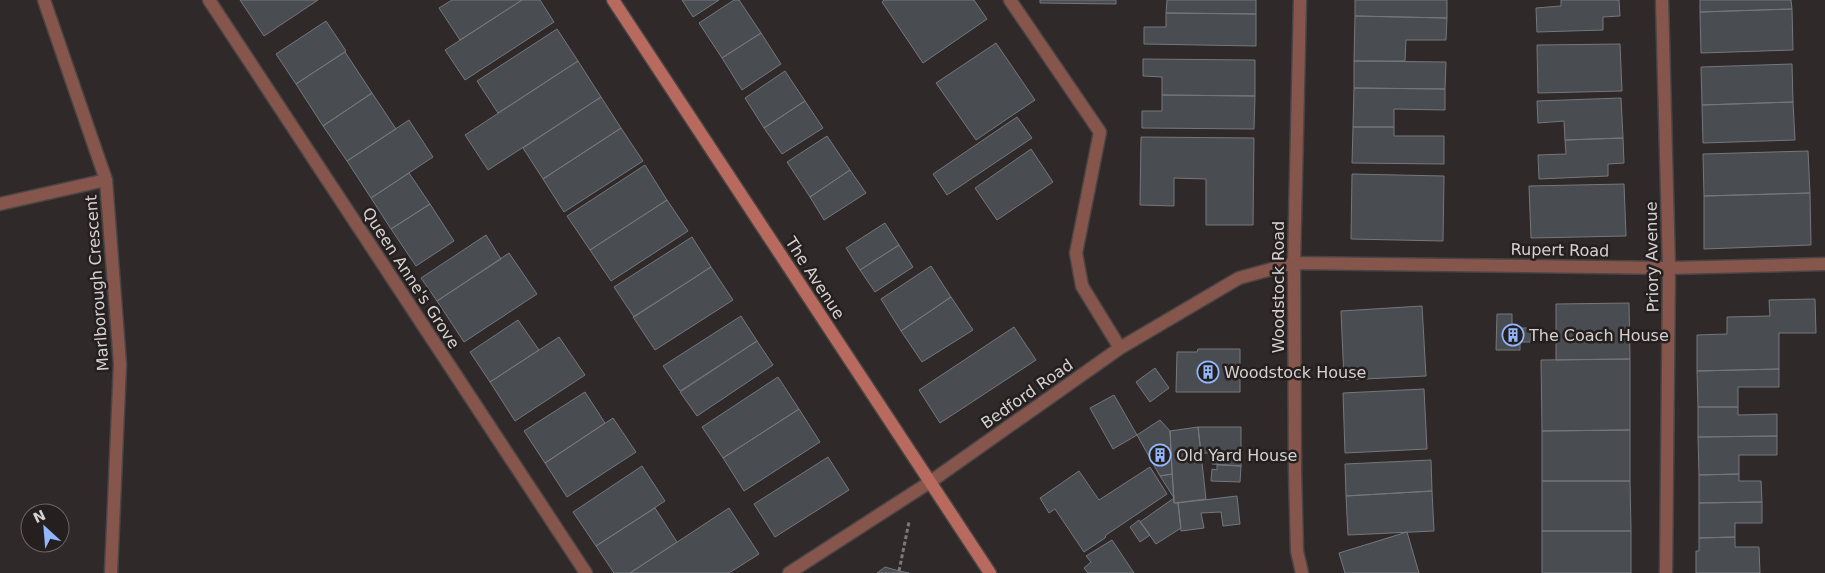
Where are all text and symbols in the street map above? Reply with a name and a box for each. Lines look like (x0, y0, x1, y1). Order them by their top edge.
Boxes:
street label: Marlborough Crescent (81, 194, 113, 372)
street label: Priory Avenue (1642, 201, 1662, 313)
street label: Queen Anne's Grove (358, 204, 464, 352)
street label: Woodstock Road (1269, 221, 1288, 353)
street label: The Avenue (781, 232, 849, 323)
street label: Rupert Road (1511, 240, 1609, 260)
building icon: The Coach House (1501, 323, 1525, 347)
place label: The Coach House (1528, 326, 1669, 345)
street label: Bedford Road (977, 355, 1077, 433)
building icon: Woodstock House (1196, 360, 1220, 384)
place label: Woodstock House (1224, 363, 1366, 382)
building icon: Old Yard House (1148, 443, 1172, 467)
place label: Old Yard House (1176, 446, 1297, 465)
north arrow (20, 503, 70, 553)
text: N (31, 507, 48, 526)

